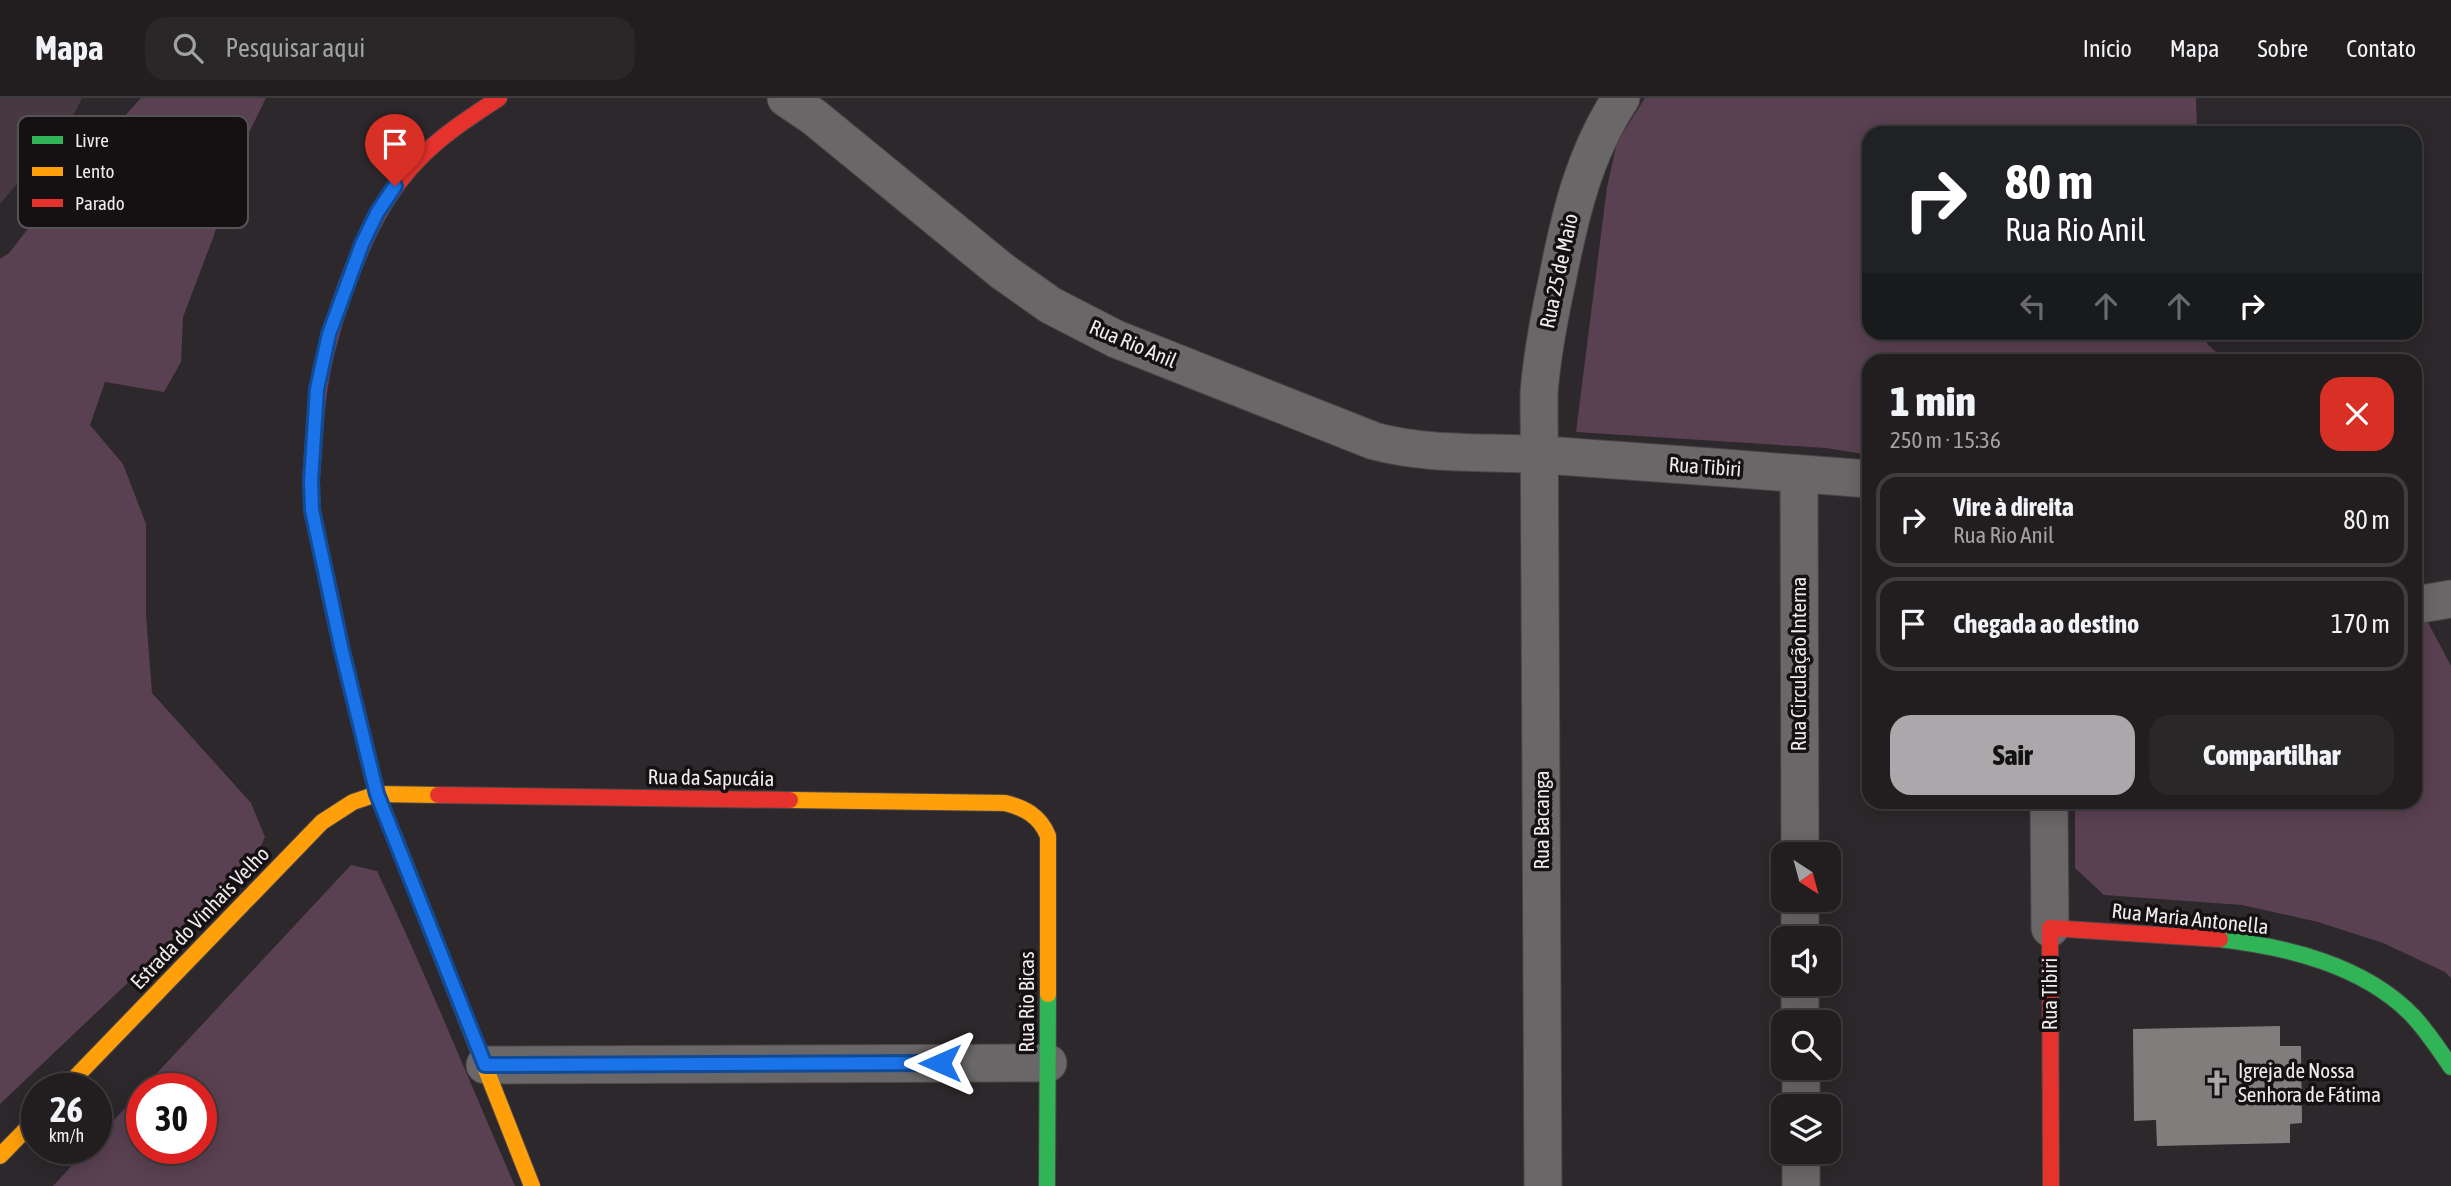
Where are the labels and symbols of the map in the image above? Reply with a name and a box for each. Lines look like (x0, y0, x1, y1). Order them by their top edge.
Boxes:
pin (365, 114, 425, 186)
legend (18, 116, 248, 228)
text: Livre (75, 129, 109, 151)
text: Lento (75, 160, 114, 182)
text: Parado (75, 192, 125, 214)
street label: Rua 25 de Maio (1534, 211, 1582, 330)
street label: Rua Rio Anil (1086, 314, 1181, 372)
street label: Rua Tibiri (1668, 451, 1742, 481)
street label: Rua Circulação Interna (1786, 577, 1810, 751)
street label: Rua da Sapucáia (647, 764, 775, 790)
street label: Rua Bacanga (1529, 770, 1553, 870)
street label: Estrada do Vinhais Velho (125, 841, 273, 993)
north arrow (1771, 842, 1841, 912)
street label: Rua Maria Antonella (2110, 898, 2270, 938)
street label: Rua Rio Bicas (1014, 951, 1038, 1053)
street label: Rua Tibiri (2037, 958, 2061, 1030)
position arrow (903, 1026, 977, 1100)
place label: Igreja de Nossa Senhora de Fátima (2238, 1058, 2381, 1106)
church icon: Igreja de Nossa Senhora de Fátima (2202, 1068, 2232, 1098)
speed limit sign: 30 (126, 1073, 217, 1164)

